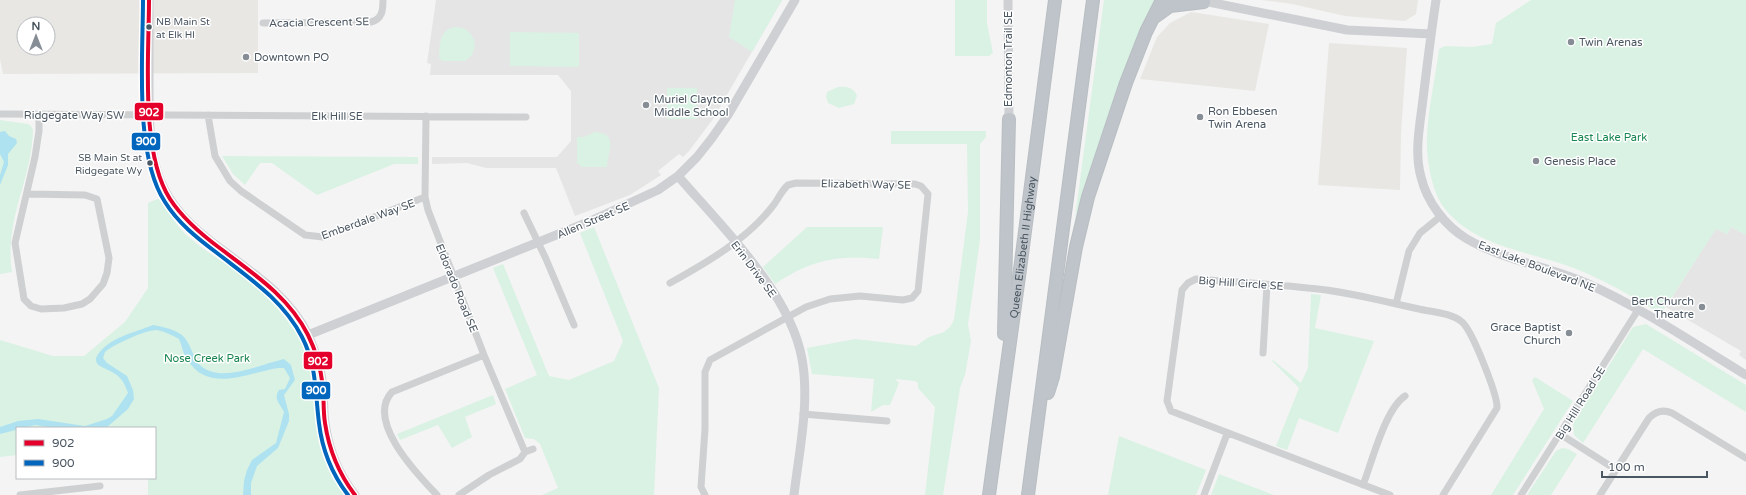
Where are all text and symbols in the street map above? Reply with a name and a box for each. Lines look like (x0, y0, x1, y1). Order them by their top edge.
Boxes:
street label: Edmonton Trail SE (1002, 11, 1015, 107)
street label: Acacia Crescent SE (269, 15, 369, 30)
north arrow (16, 16, 56, 56)
place label: NB Main St at Elk Hl (156, 16, 210, 41)
text: N (32, 20, 40, 33)
marker: NB Main St at Elk Hl (144, 22, 154, 32)
place label: Twin Arenas (1579, 36, 1643, 49)
marker: Twin Arenas (1566, 37, 1576, 47)
place label: Downtown PO (254, 51, 329, 64)
marker: Downtown PO (241, 52, 251, 62)
place label: Muriel Clayton Middle School (654, 93, 730, 119)
marker: Muriel Clayton Middle School (641, 100, 651, 110)
line badge: 902 (134, 102, 164, 121)
place label: Ron Ebbesen Twin Arena (1208, 105, 1277, 131)
text: 902 (139, 106, 159, 119)
street label: Ridgegate Way SW (24, 109, 124, 122)
street label: Elk Hill SE (311, 110, 363, 123)
marker: Ron Ebbesen Twin Arena (1195, 112, 1205, 122)
park label: East Lake Park (1571, 131, 1647, 144)
line badge: 900 (131, 132, 161, 151)
text: 900 (136, 135, 156, 148)
place label: SB Main St at Ridgegate Wy (75, 152, 143, 177)
place label: Genesis Place (1544, 155, 1616, 168)
marker: Genesis Place (1531, 156, 1541, 166)
marker: SB Main St at Ridgegate Wy (145, 158, 155, 168)
street label: Queen Elizabeth II Highway (1007, 175, 1039, 319)
street label: Elizabeth Way SE (821, 177, 911, 192)
street label: Emberdale Way SE (320, 197, 417, 242)
street label: Allen Street SE (555, 199, 631, 242)
street label: East Lake Boulevard NE (1476, 238, 1597, 295)
street label: Erin Drive SE (728, 239, 779, 300)
street label: Eldorado Road SE (433, 242, 480, 334)
street label: Big Hill Circle SE (1198, 274, 1284, 293)
place label: Bert Church Theatre (1631, 295, 1694, 321)
marker: Bert Church Theatre (1697, 302, 1707, 312)
place label: Grace Baptist Church (1490, 321, 1561, 347)
marker: Grace Baptist Church (1564, 328, 1574, 338)
line badge: 902 (303, 351, 333, 370)
park label: Nose Creek Park (164, 352, 250, 365)
text: 902 (308, 355, 328, 368)
street label: Big Hill Road SE (1553, 364, 1608, 442)
line badge: 900 (301, 381, 331, 400)
text: 900 (306, 384, 326, 397)
legend (16, 427, 156, 479)
text: 902 (52, 436, 75, 450)
scale bar (1602, 453, 1707, 479)
text: 900 (52, 456, 75, 470)
text: 100 m (1608, 460, 1645, 474)

